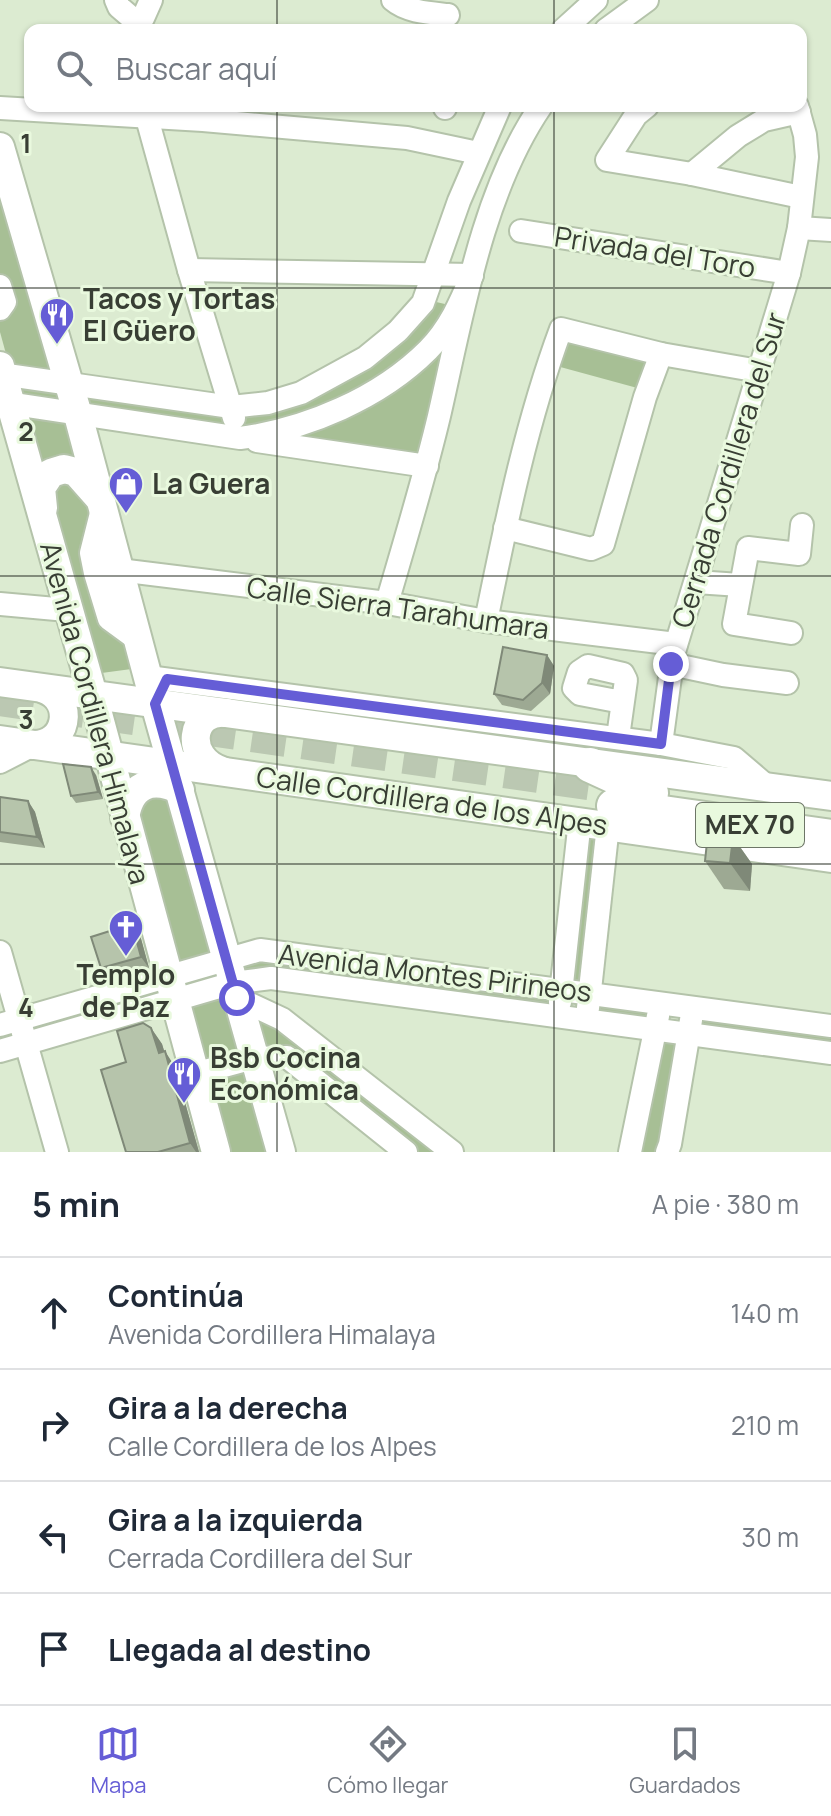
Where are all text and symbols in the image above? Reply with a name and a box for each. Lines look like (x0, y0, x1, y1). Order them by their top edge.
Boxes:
search box (24, 24, 807, 112)
icon: search (52, 46, 96, 90)
text: Buscar aquí (116, 48, 277, 89)
text: 1 (20, 125, 32, 161)
street label: Privada del Toro (552, 216, 758, 286)
place label: Tacos y Tortas El Güero (83, 279, 275, 349)
restaurant icon: Tacos y Tortas El Güero (38, 296, 76, 346)
street label: Cerrada Cordillera del Sur (662, 307, 794, 632)
text: 2 (18, 413, 34, 449)
place label: La Guera (152, 464, 270, 502)
shop icon: La Guera (107, 465, 145, 515)
street label: Avenida Cordillera Himalaya (32, 537, 160, 888)
street label: Calle Sierra Tarahumara (245, 567, 552, 647)
route end (653, 646, 689, 682)
text: 3 (18, 701, 34, 737)
street label: Calle Cordillera de los Alpes (254, 757, 610, 843)
road number: MEX 70 (696, 803, 804, 847)
church icon: Templo de Paz (107, 908, 145, 958)
street label: Avenida Montes Pirineos (276, 934, 594, 1010)
place label: Templo de Paz (77, 955, 175, 1025)
route start (219, 980, 255, 1016)
text: 4 (18, 989, 34, 1025)
place label: Bsb Cocina Económica (210, 1038, 361, 1108)
restaurant icon: Bsb Cocina Económica (165, 1055, 203, 1105)
text: 5 min (32, 1181, 120, 1227)
text: A pie · 380 m (652, 1186, 799, 1222)
text: Continúa (108, 1275, 244, 1316)
icon: ahead (32, 1291, 76, 1335)
text: 140 m (730, 1295, 799, 1331)
text: Avenida Cordillera Himalaya (108, 1316, 436, 1352)
text: Gira a la derecha (108, 1387, 348, 1428)
icon: right (32, 1403, 76, 1447)
text: 210 m (731, 1407, 799, 1443)
text: Calle Cordillera de los Alpes (108, 1428, 437, 1464)
text: Gira a la izquierda (108, 1499, 363, 1540)
icon: left (32, 1515, 76, 1559)
text: 30 m (742, 1519, 799, 1555)
text: Cerrada Cordillera del Sur (108, 1540, 413, 1576)
icon: arrive (32, 1627, 76, 1671)
text: Llegada al destino (108, 1629, 371, 1670)
tab: Mapa (90, 1722, 146, 1800)
tab: Cómo llegar (327, 1722, 448, 1800)
tab: Guardados (629, 1722, 741, 1800)

